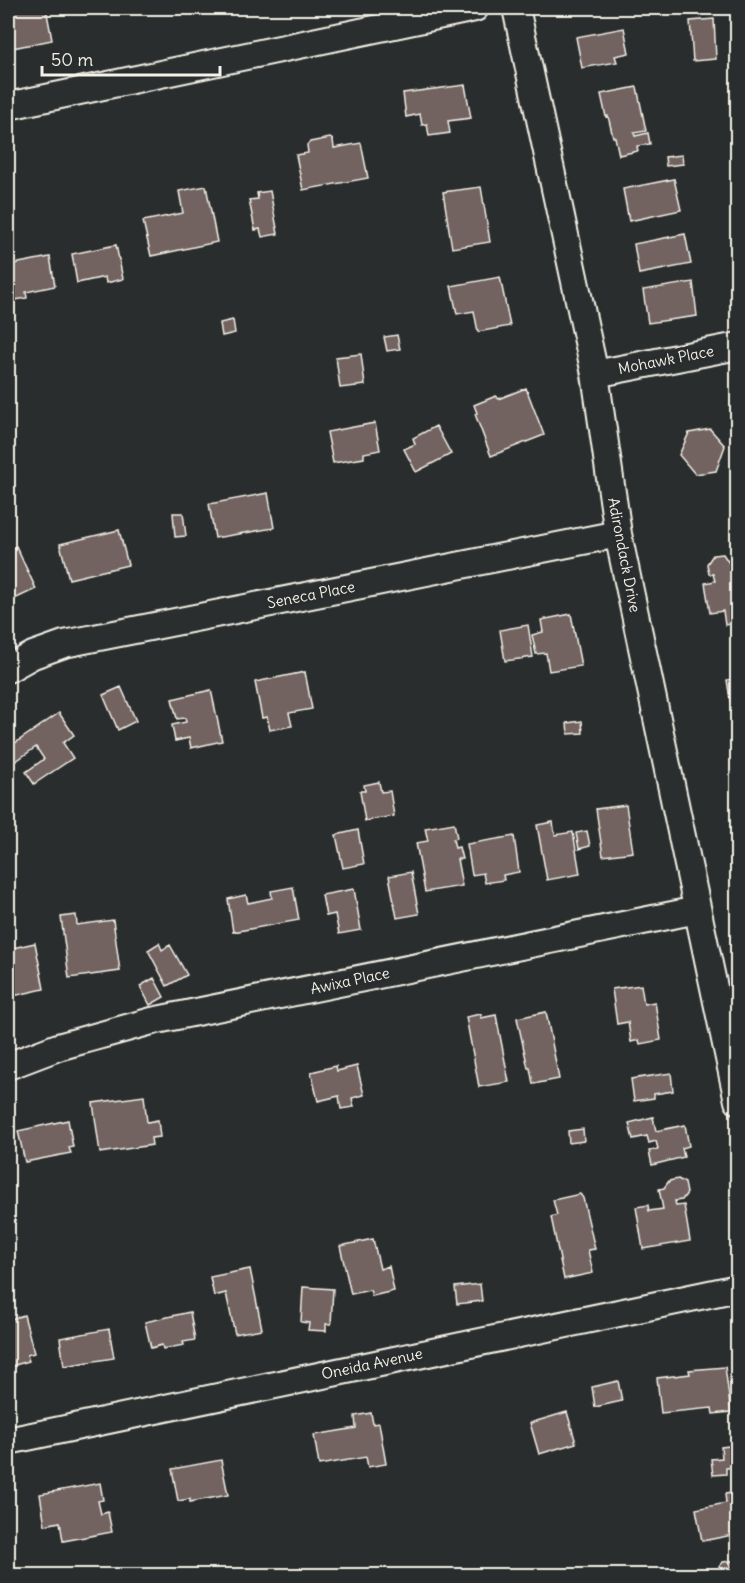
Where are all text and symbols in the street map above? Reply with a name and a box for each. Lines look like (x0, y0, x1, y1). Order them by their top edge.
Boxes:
scale bar (42, 39, 220, 77)
text: 50 m (51, 48, 93, 71)
street label: Mohawk Place (616, 341, 715, 378)
street label: Adirondack Drive (604, 496, 645, 614)
street label: Seneca Place (265, 577, 356, 612)
street label: Awixa Place (309, 963, 391, 998)
street label: Oneida Avenue (320, 1344, 424, 1384)

